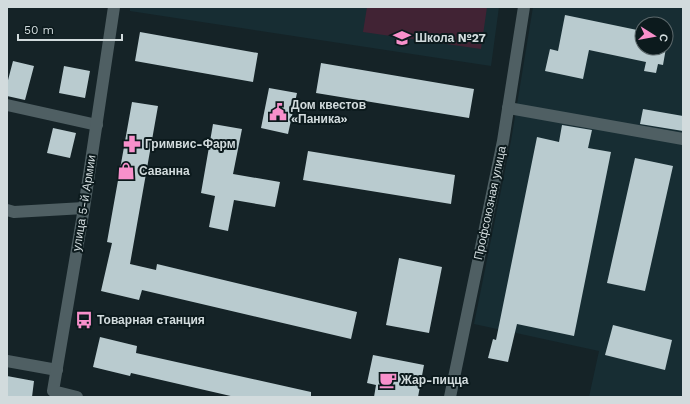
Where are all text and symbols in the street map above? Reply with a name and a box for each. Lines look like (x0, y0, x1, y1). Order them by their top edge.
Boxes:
scale bar (18, 16, 122, 42)
north arrow (634, 16, 674, 56)
text: 50 m (24, 23, 54, 37)
school or university icon: Школа №27 (392, 28, 412, 48)
place label: Школа №27 (415, 31, 486, 45)
text: С (656, 33, 670, 43)
place label: Дом квестов «Паника» (291, 98, 366, 126)
public building icon: Дом квестов «Паника» (268, 102, 288, 122)
pharmacy icon: Гримвис-Фарм (122, 134, 142, 154)
place label: Гримвис-Фарм (145, 137, 236, 151)
street label: Профсоюзная улица (471, 144, 509, 261)
street label: улица 5-й Армии (69, 154, 99, 252)
shop icon: Саванна (116, 161, 136, 181)
place label: Саванна (139, 164, 190, 178)
bus stop icon: Товарная cтанция (74, 310, 94, 330)
place label: Товарная cтанция (97, 313, 205, 327)
cafe icon: Жар-пицца (378, 370, 398, 390)
place label: Жар-пицца (400, 373, 469, 387)

